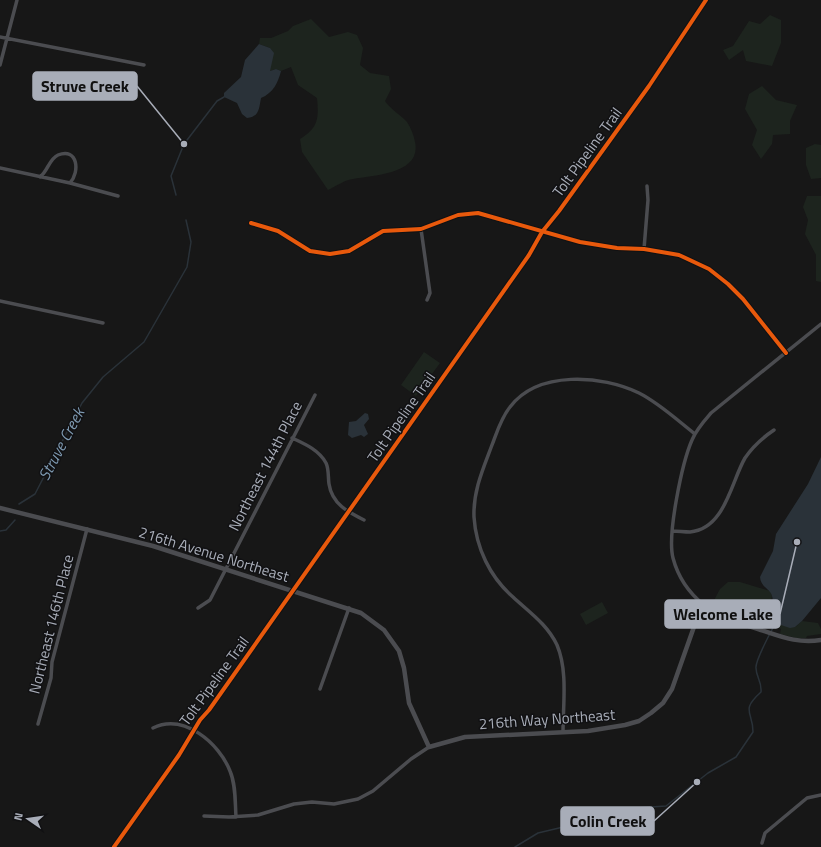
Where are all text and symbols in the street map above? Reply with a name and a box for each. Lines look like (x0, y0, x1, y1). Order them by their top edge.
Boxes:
callout: Struve Creek (33, 72, 137, 100)
text: Struve Creek (41, 74, 130, 98)
street label: Tolt Pipeline Trail (547, 102, 627, 202)
street label: Tolt Pipeline Trail (361, 367, 441, 467)
street label: Northeast 144th Place (222, 397, 308, 535)
water label: Struve Creek (32, 402, 91, 484)
street label: 216th Avenue Northeast (136, 520, 293, 588)
street label: Northeast 146th Place (23, 552, 79, 696)
callout: Welcome Lake (665, 600, 780, 628)
text: Welcome Lake (673, 602, 773, 626)
street label: Tolt Pipeline Trail (174, 631, 254, 731)
street label: 216th Way Northeast (478, 703, 617, 735)
north arrow (8, 799, 48, 839)
callout: Colin Creek (561, 807, 654, 835)
text: Colin Creek (569, 809, 647, 833)
text: N (10, 811, 27, 822)

